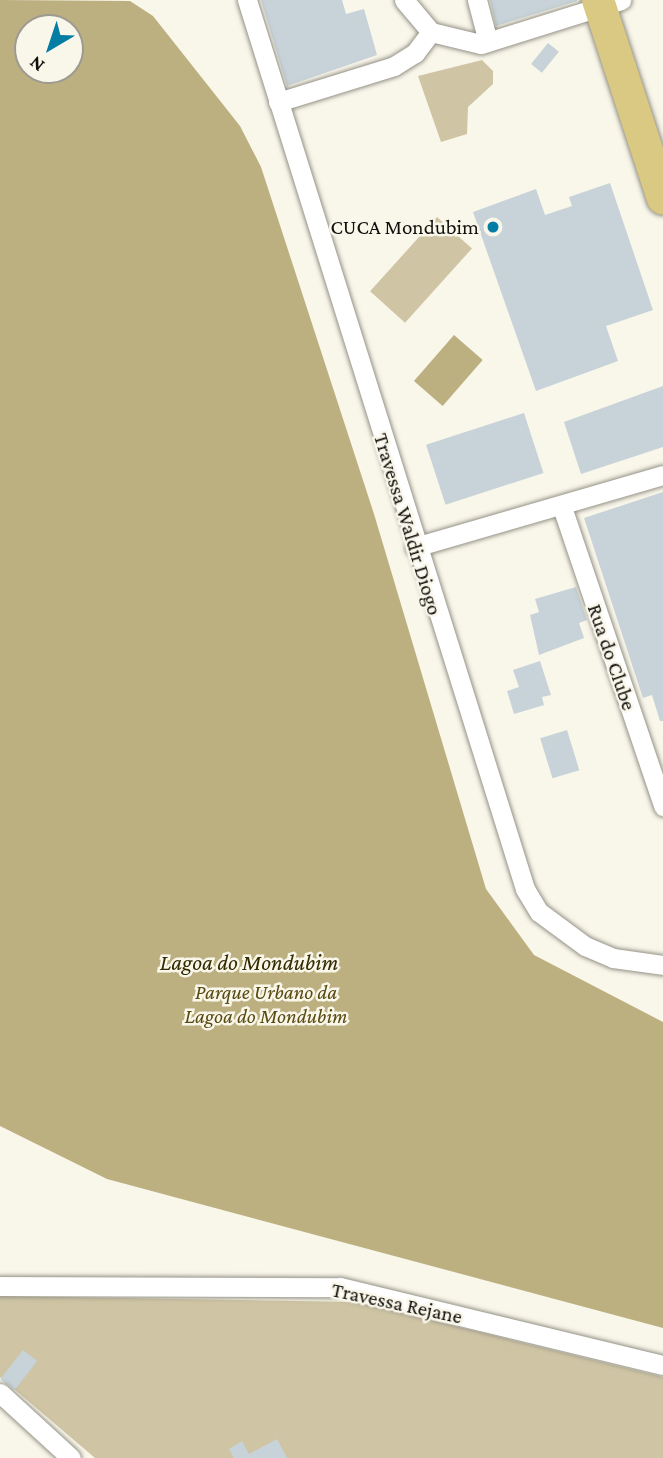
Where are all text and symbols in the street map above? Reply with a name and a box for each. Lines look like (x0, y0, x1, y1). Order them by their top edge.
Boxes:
north arrow (14, 14, 84, 84)
text: N (25, 52, 48, 76)
place label: CUCA Mondubim (330, 214, 479, 240)
marker: CUCA Mondubim (485, 219, 501, 235)
street label: Travessa Waldir Diogo (368, 430, 448, 618)
street label: Rua do Clube (582, 601, 642, 713)
water label: Lagoa do Mondubim (160, 948, 338, 976)
park label: Parque Urbano da Lagoa do Mondubim (185, 979, 347, 1029)
street label: Travessa Rejane (329, 1277, 465, 1329)

